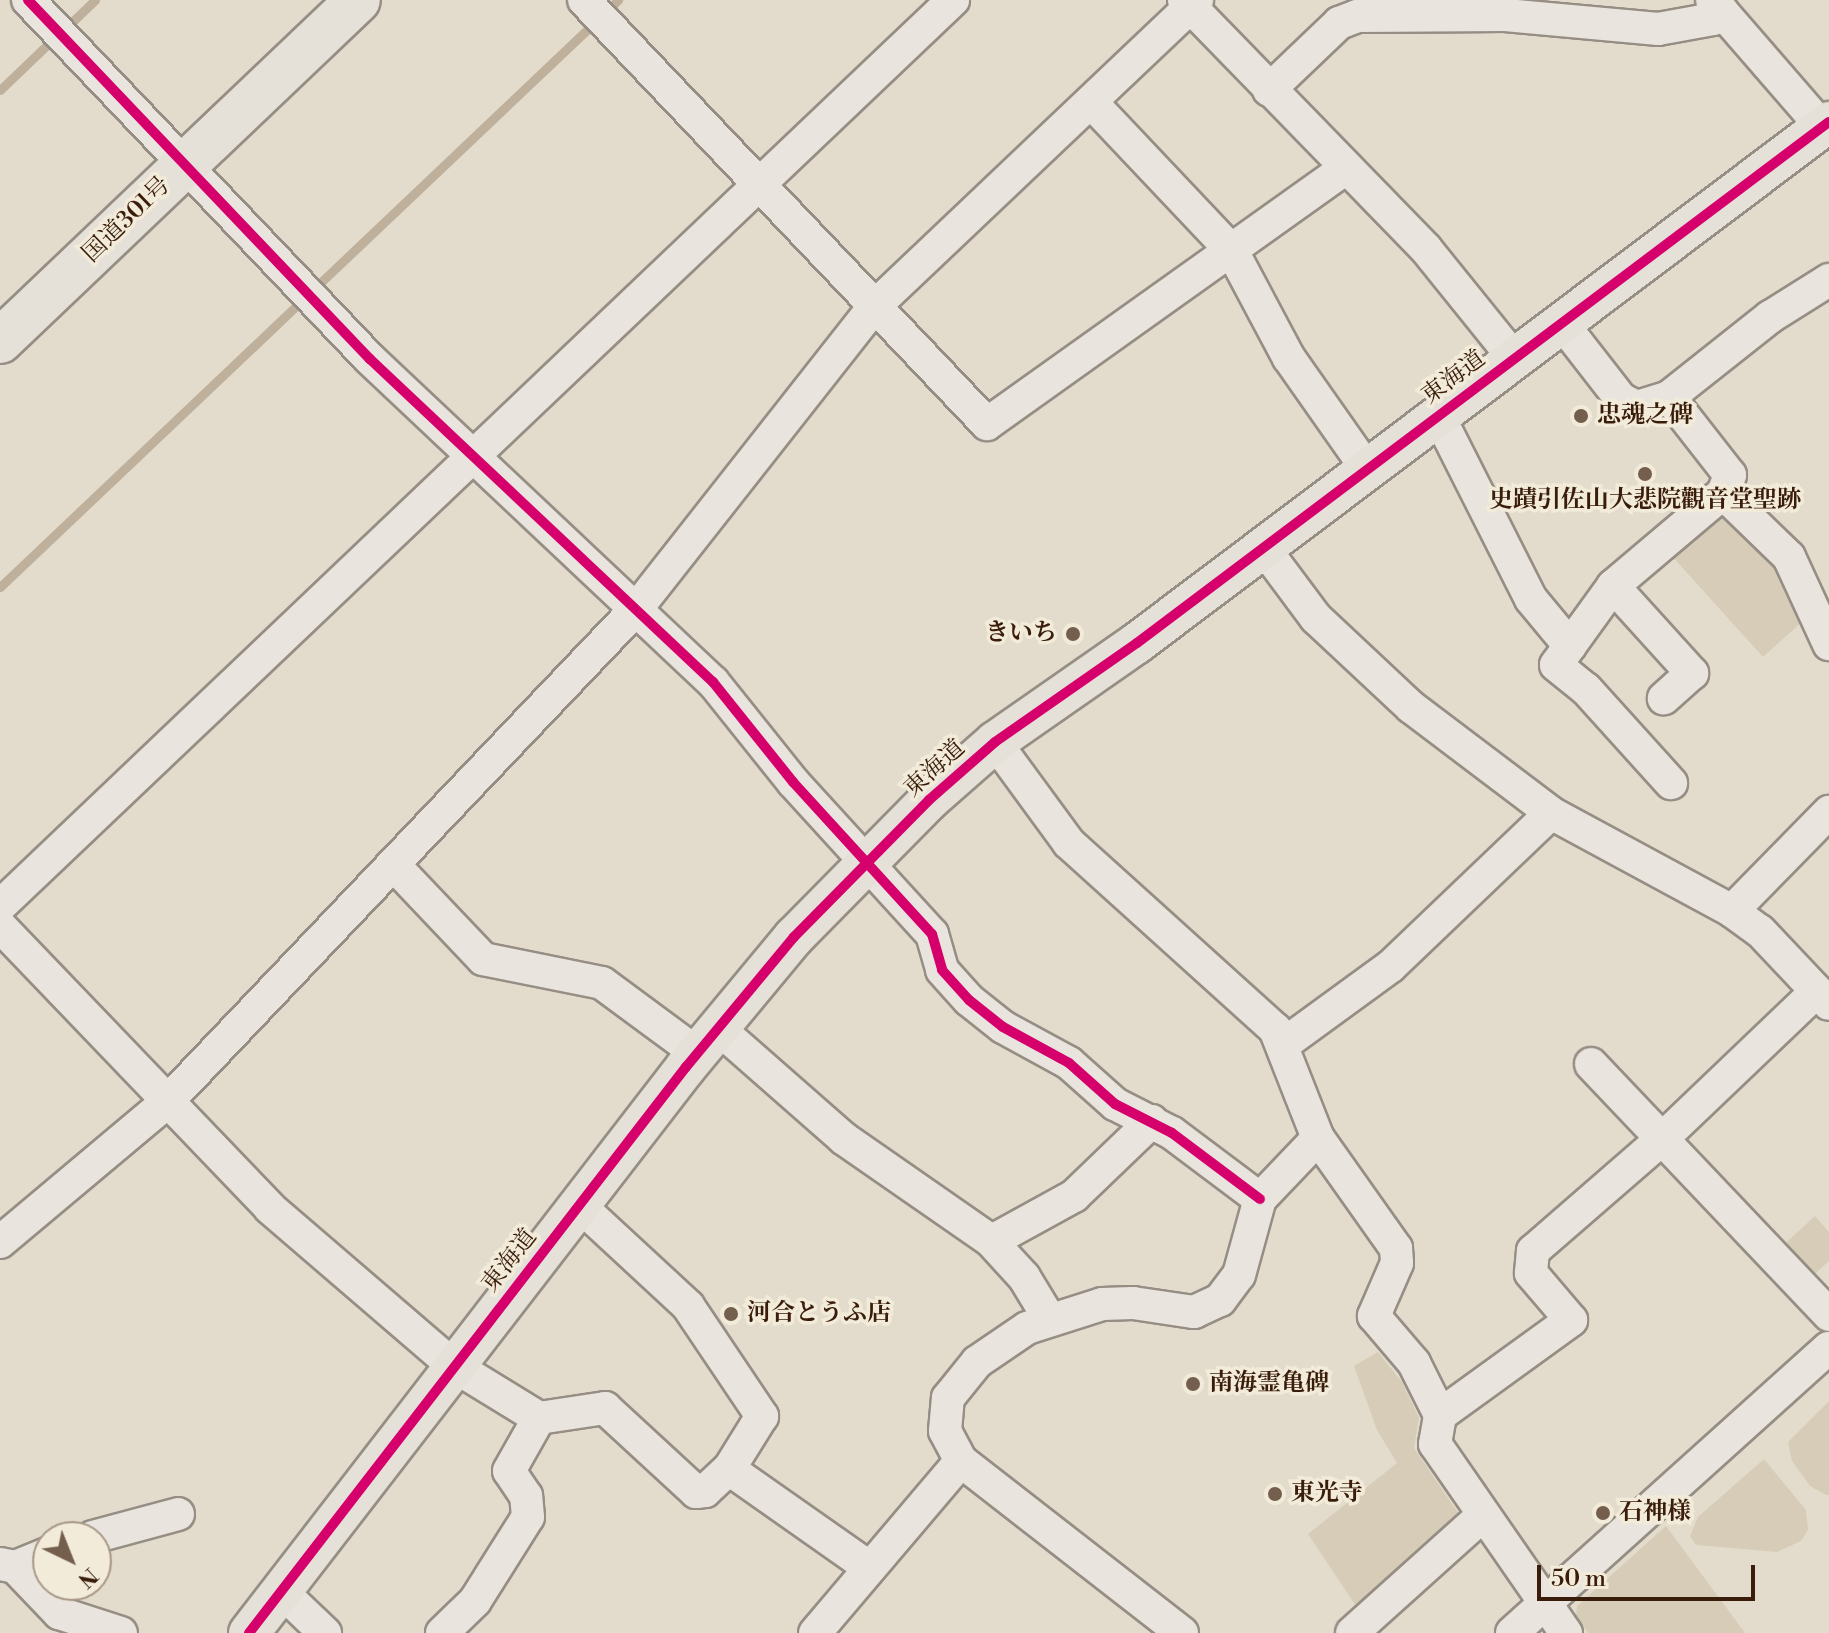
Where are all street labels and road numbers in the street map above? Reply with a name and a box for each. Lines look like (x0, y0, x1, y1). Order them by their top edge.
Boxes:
street label: 国道301号 (77, 171, 177, 269)
street label: 東海道 (1417, 345, 1491, 411)
street label: 東海道 (899, 734, 971, 804)
street label: 東海道 (476, 1224, 544, 1298)

